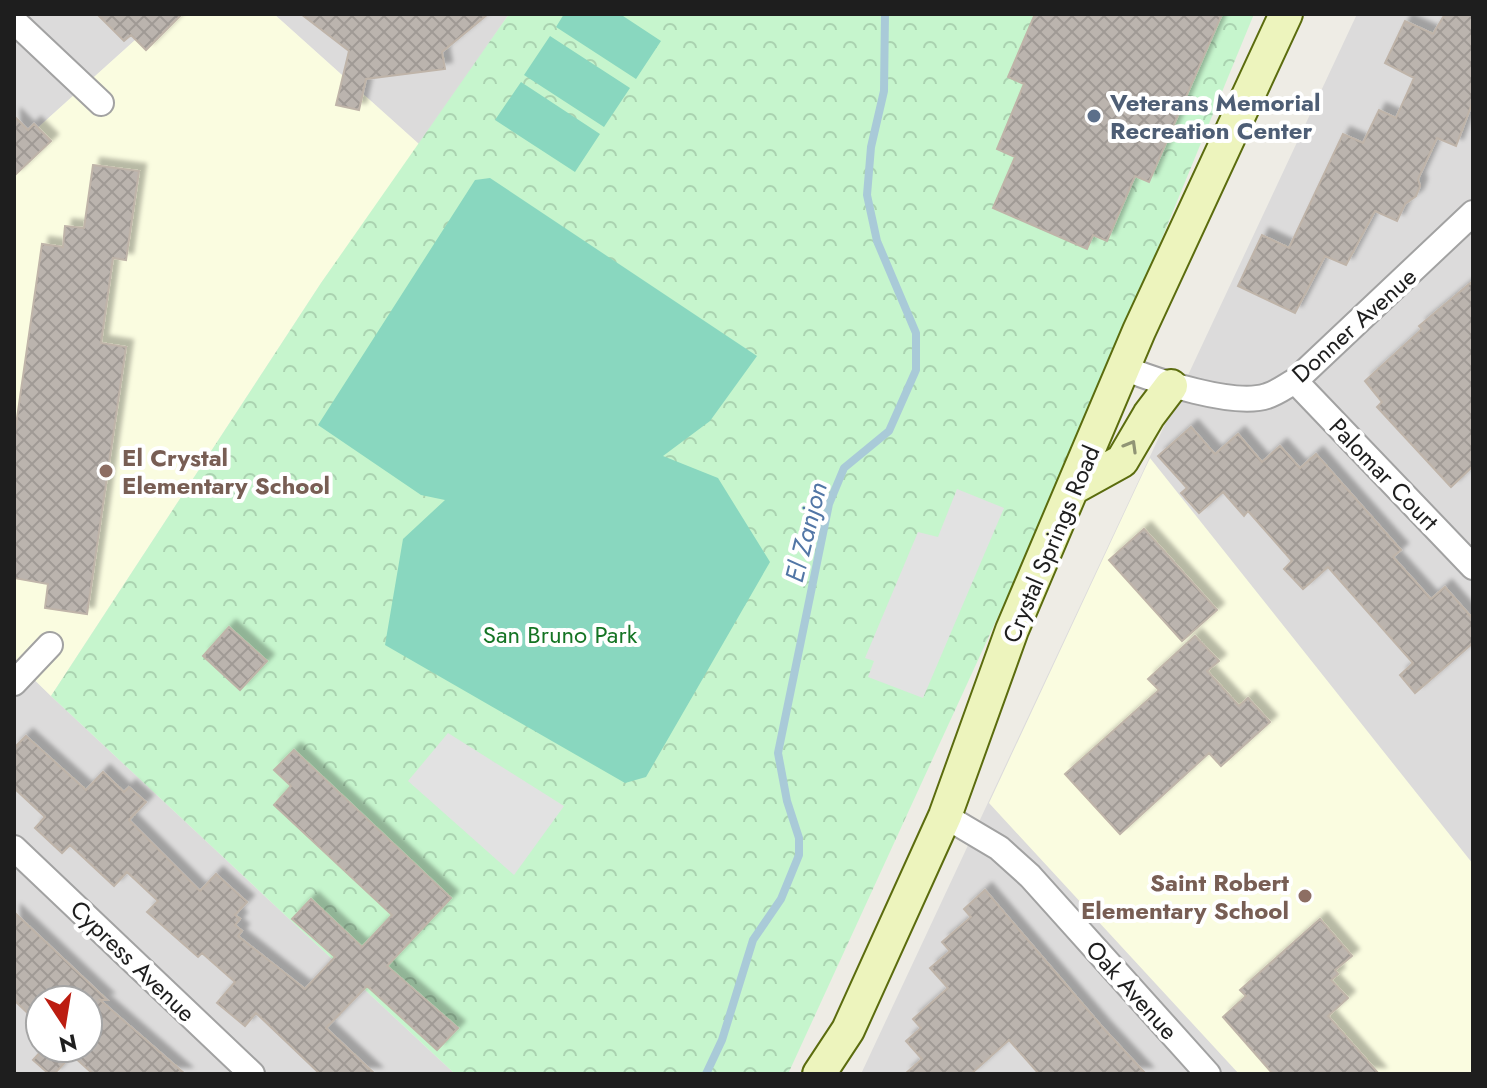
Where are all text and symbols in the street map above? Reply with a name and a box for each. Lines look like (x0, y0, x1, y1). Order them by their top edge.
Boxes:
place label: Veterans Memorial Recreation Center (1109, 85, 1320, 148)
marker: Veterans Memorial Recreation Center (1085, 107, 1103, 125)
street label: Donner Avenue (1284, 259, 1424, 391)
street label: Palomar Court (1321, 410, 1447, 538)
place label: El Crystal Elementary School (122, 440, 330, 503)
street label: Crystal Springs Road (993, 440, 1109, 648)
one-way arrow (1121, 440, 1137, 454)
marker: El Crystal Elementary School (97, 462, 115, 480)
water label: El Zanjon (775, 478, 837, 586)
park label: San Bruno Park (483, 617, 638, 652)
place label: Saint Robert Elementary School (1081, 865, 1289, 928)
marker: Saint Robert Elementary School (1296, 887, 1314, 905)
street label: Cypress Avenue (62, 892, 204, 1030)
street label: Oak Avenue (1078, 933, 1186, 1047)
north arrow (24, 984, 104, 1064)
text: N (56, 1026, 80, 1061)

